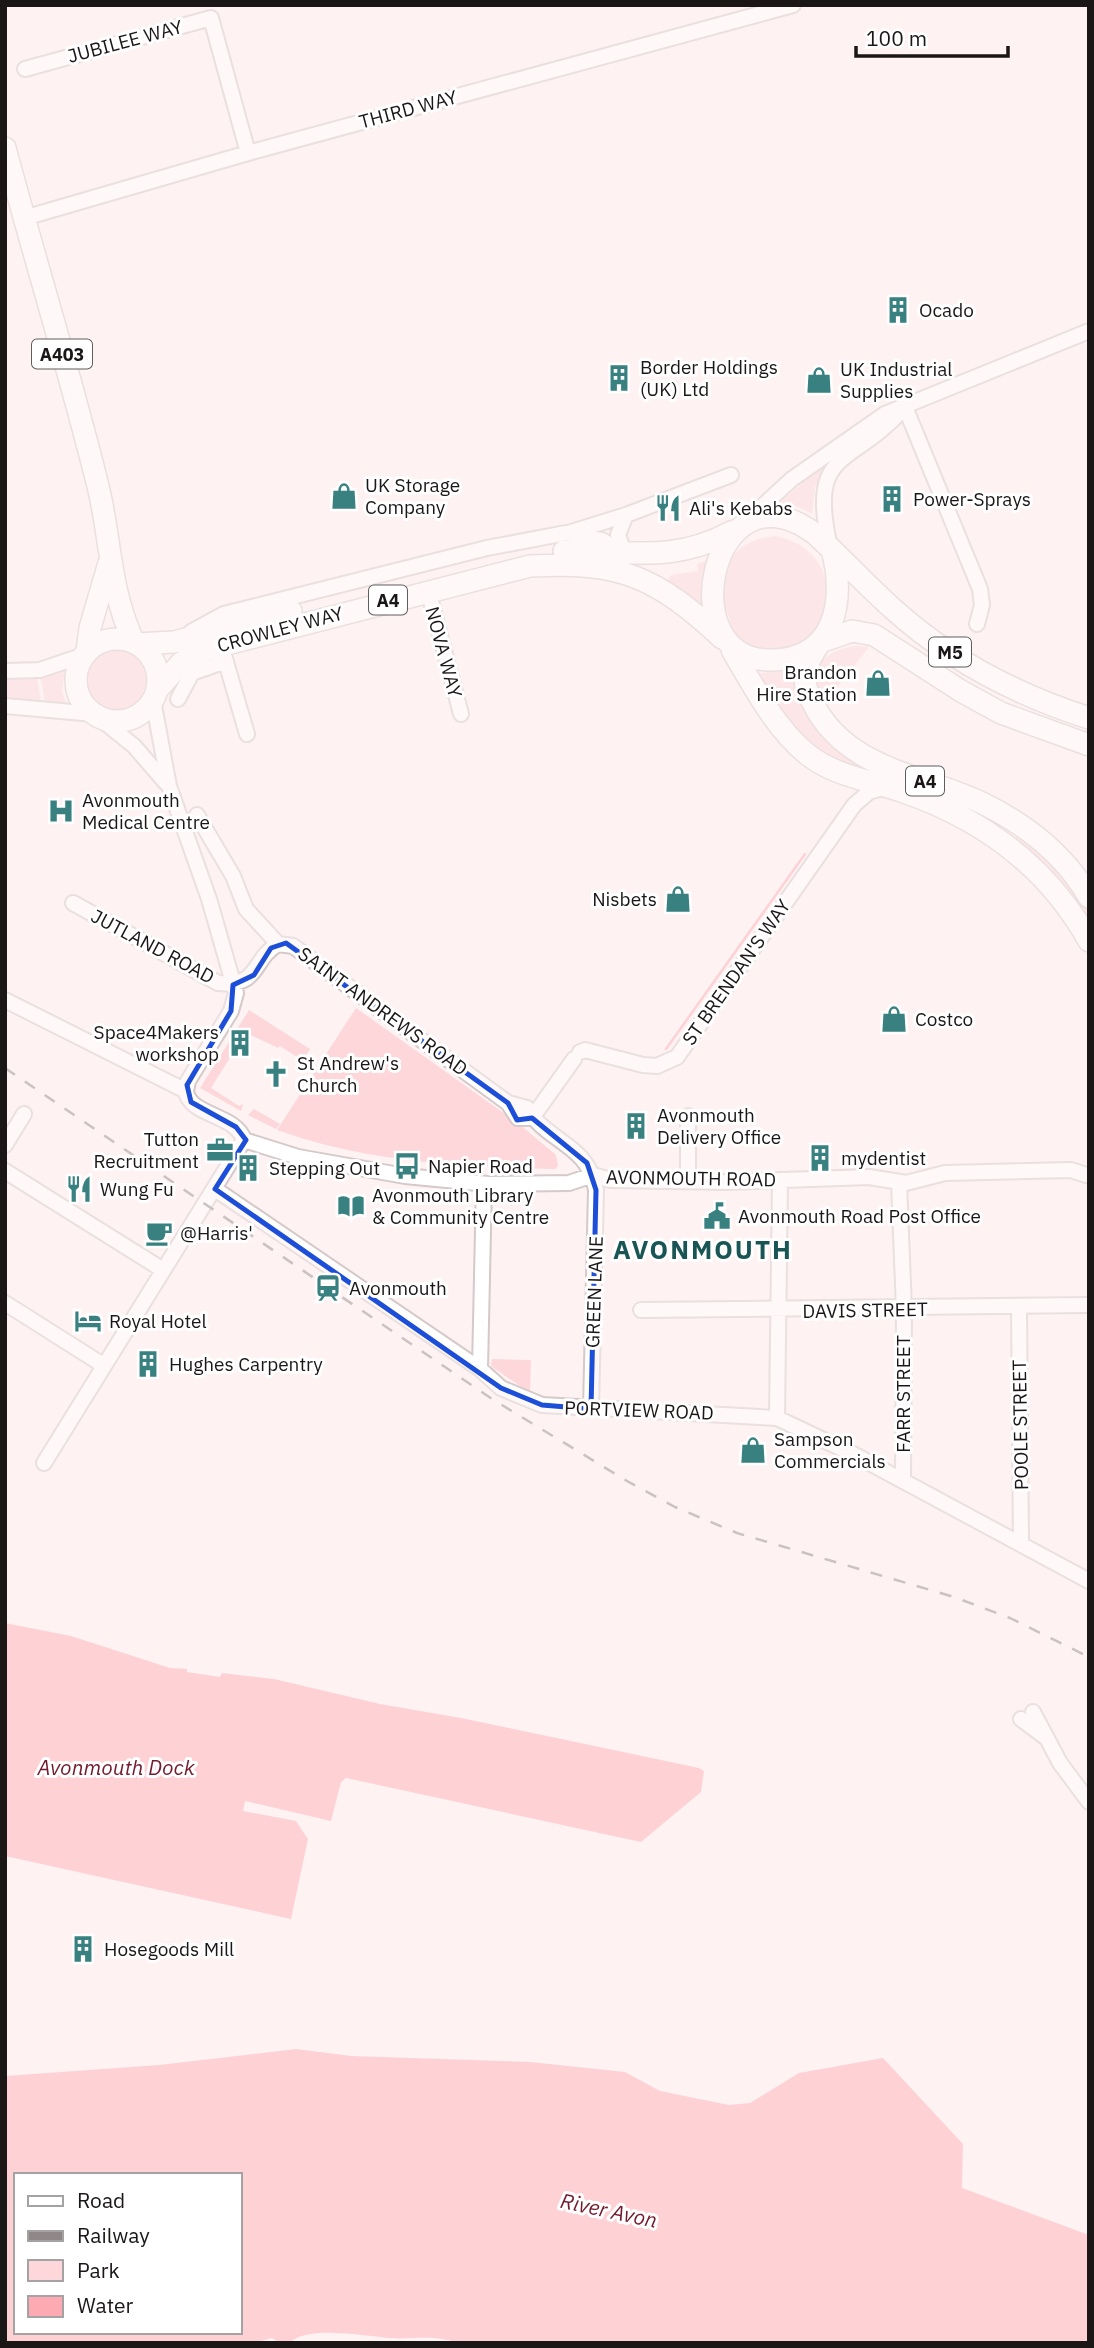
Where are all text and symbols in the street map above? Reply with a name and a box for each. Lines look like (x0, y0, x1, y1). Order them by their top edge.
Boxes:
street label: JUBILEE WAY (65, 14, 186, 68)
scale bar (856, 14, 1008, 58)
text: 100 m (866, 24, 927, 52)
street label: THIRD WAY (356, 84, 460, 134)
building icon: Ocado (883, 295, 913, 325)
place label: Ocado (919, 298, 974, 322)
road number: A403 (32, 340, 92, 368)
place label: Border Holdings (UK) Ltd (640, 355, 778, 401)
place label: UK Industrial Supplies (840, 357, 952, 403)
building icon: Border Holdings (UK) Ltd (604, 363, 634, 393)
shop icon: UK Industrial Supplies (804, 365, 834, 395)
place label: UK Storage Company (365, 473, 460, 519)
shop icon: UK Storage Company (329, 481, 359, 511)
building icon: Power-Sprays (877, 484, 907, 514)
place label: Power-Sprays (913, 487, 1031, 511)
restaurant icon: Ali's Kebabs (653, 493, 683, 523)
place label: Ali's Kebabs (689, 496, 793, 520)
road number: A4 (369, 586, 407, 614)
street label: CROWLEY WAY (214, 600, 346, 657)
street label: NOVA WAY (420, 604, 468, 701)
road number: M5 (929, 638, 971, 666)
place label: Brandon Hire Station (756, 660, 857, 706)
shop icon: Brandon Hire Station (863, 668, 893, 698)
road number: A4 (906, 766, 944, 796)
place label: Avonmouth Medical Centre (82, 788, 210, 834)
hospital icon: Avonmouth Medical Centre (46, 796, 76, 826)
shop icon: Nisbets (663, 884, 693, 914)
place label: Nisbets (592, 887, 657, 911)
street label: ST BRENDAN'S WAY (677, 894, 796, 1050)
street label: JUTLAND ROAD (87, 903, 219, 989)
street label: SAINT ANDREWS ROAD (294, 941, 472, 1081)
shop icon: Costco (879, 1004, 909, 1034)
place label: Costco (915, 1007, 973, 1031)
place label: Space4Makers workshop (94, 1020, 219, 1066)
building icon: Space4Makers workshop (225, 1028, 255, 1058)
place label: St Andrew's Church (297, 1051, 399, 1097)
church icon: St Andrew's Church (261, 1059, 291, 1089)
place label: Avonmouth Delivery Office (657, 1103, 781, 1149)
building icon: Avonmouth Delivery Office (621, 1111, 651, 1141)
place label: Tutton Recruitment (93, 1127, 199, 1173)
office icon: Tutton Recruitment (205, 1135, 235, 1165)
building icon: mydentist (805, 1143, 835, 1173)
place label: mydentist (841, 1146, 926, 1170)
bus stop icon: Napier Road (392, 1151, 422, 1181)
building icon: Stepping Out (233, 1153, 263, 1183)
place label: Napier Road (428, 1154, 533, 1178)
place label: Stepping Out (269, 1156, 380, 1180)
street label: AVONMOUTH ROAD (606, 1165, 776, 1191)
restaurant icon: Wung Fu (64, 1174, 94, 1204)
place label: Wung Fu (100, 1177, 174, 1201)
place label: Avonmouth Library & Community Centre (372, 1183, 549, 1229)
library icon: Avonmouth Library & Community Centre (336, 1191, 366, 1221)
public building icon: Avonmouth Road Post Office (702, 1201, 732, 1231)
place label: Avonmouth Road Post Office (738, 1204, 981, 1228)
cafe icon: @Harris' (144, 1218, 174, 1248)
place label: @Harris' (180, 1221, 253, 1245)
district label: AVONMOUTH (613, 1232, 793, 1266)
street label: GREEN LANE (580, 1236, 608, 1348)
station icon: Avonmouth (313, 1273, 343, 1303)
place label: Avonmouth (349, 1276, 447, 1300)
street label: DAVIS STREET (802, 1297, 928, 1323)
hotel icon: Royal Hotel (73, 1306, 103, 1336)
place label: Royal Hotel (109, 1309, 207, 1333)
street label: FARR STREET (891, 1335, 915, 1453)
building icon: Hughes Carpentry (133, 1349, 163, 1379)
place label: Hughes Carpentry (169, 1352, 323, 1376)
street label: POOLE STREET (1007, 1360, 1033, 1490)
street label: PORTVIEW ROAD (564, 1395, 714, 1425)
place label: Sampson Commercials (774, 1427, 886, 1473)
shop icon: Sampson Commercials (738, 1435, 768, 1465)
water label: Avonmouth Dock (36, 1753, 196, 1781)
building icon: Hosegoods Mill (68, 1934, 98, 1964)
place label: Hosegoods Mill (104, 1937, 234, 1961)
legend (14, 2173, 242, 2334)
text: Road (77, 2186, 125, 2214)
water label: River Avon (558, 2186, 660, 2234)
text: Railway (77, 2221, 150, 2249)
text: Park (77, 2256, 120, 2284)
text: Water (77, 2291, 134, 2319)

